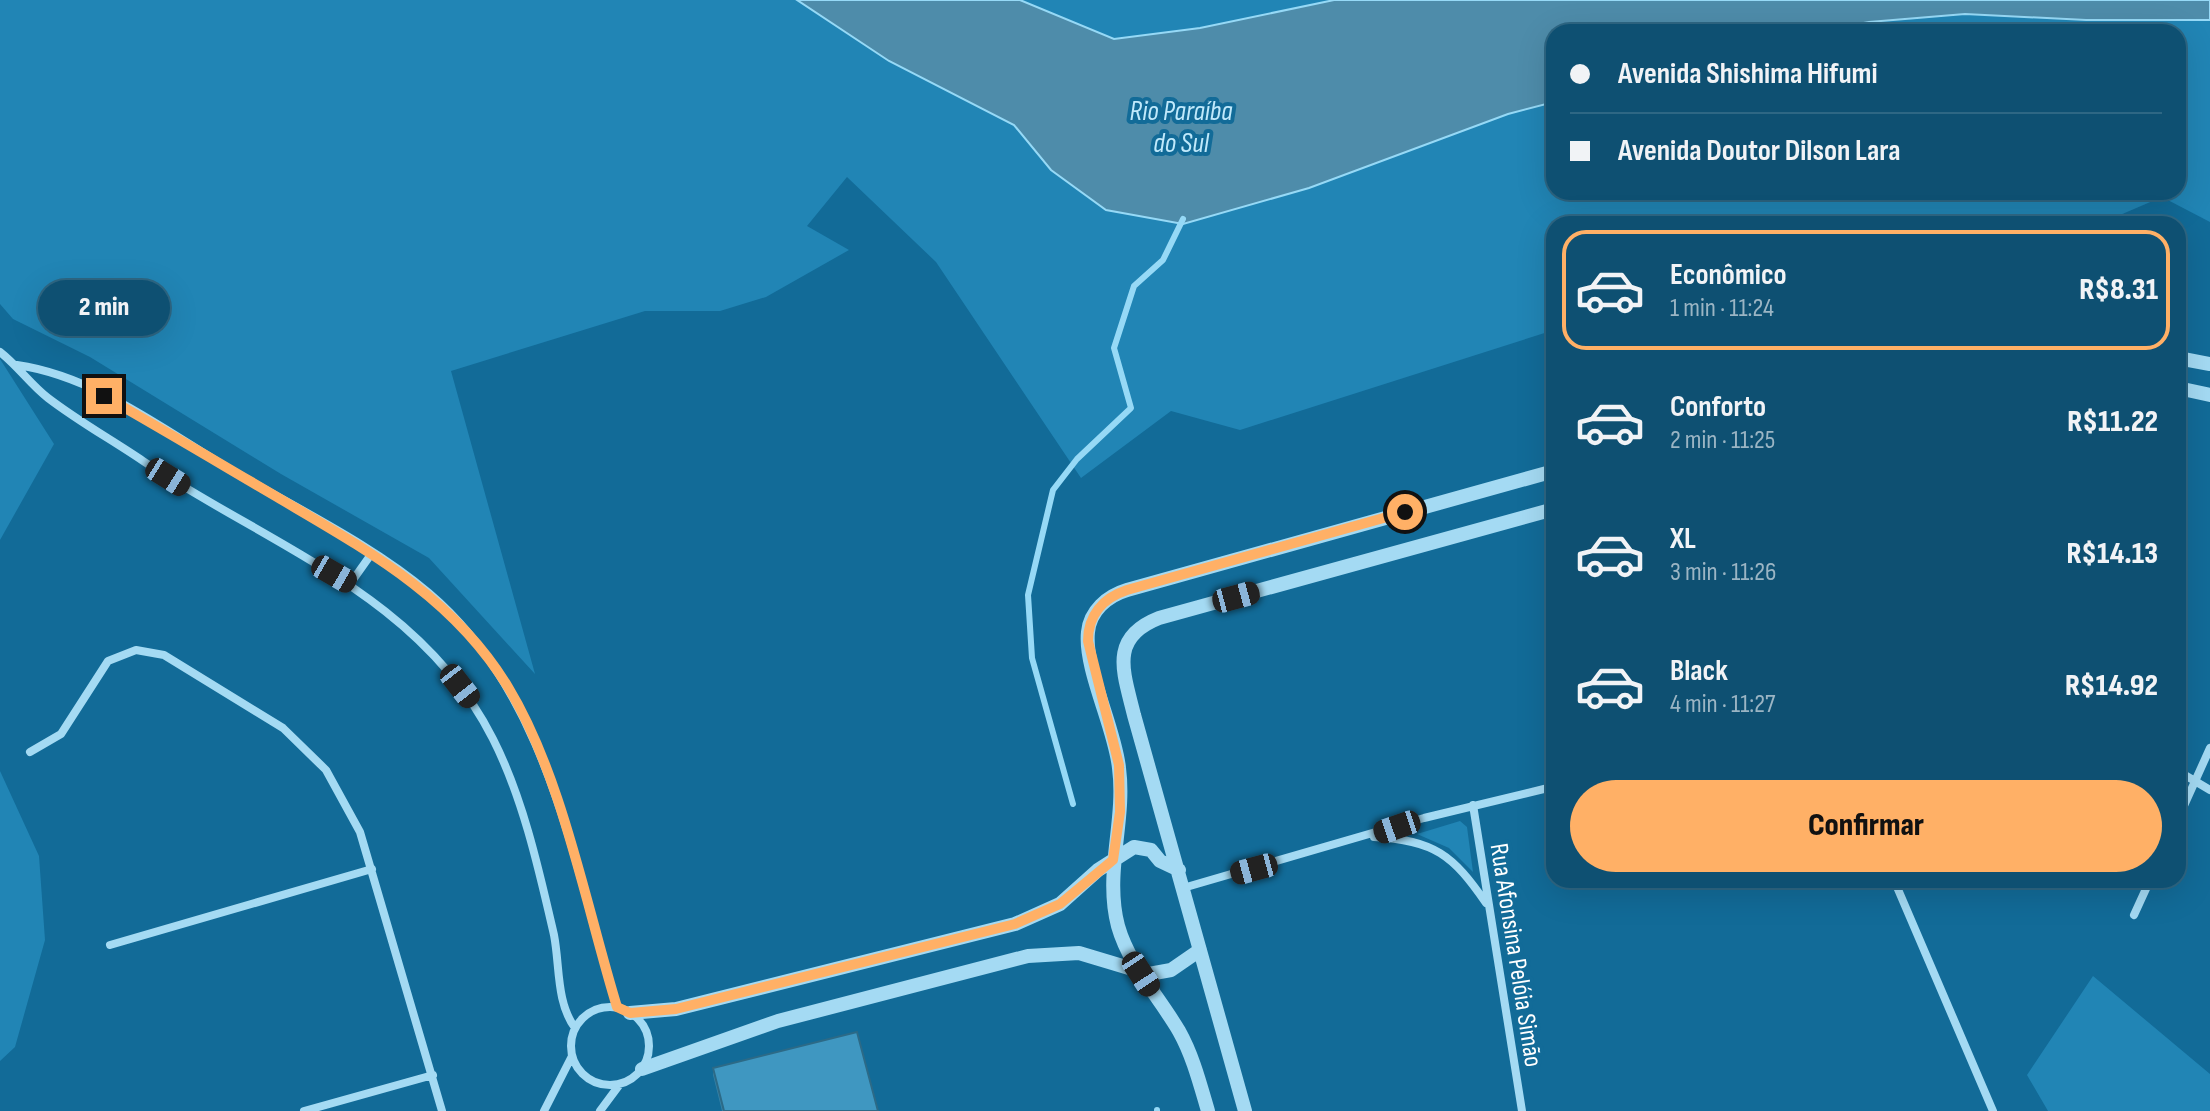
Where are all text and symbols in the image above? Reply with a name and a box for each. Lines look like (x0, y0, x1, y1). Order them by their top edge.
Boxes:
text: Avenida Shishima Hifumi (1618, 56, 1878, 92)
water label: Rio Paraíba do Sul (1129, 95, 1233, 160)
text: Avenida Doutor Dilson Lara (1618, 133, 1900, 169)
icon: car (1574, 254, 1646, 326)
text: Econômico (1670, 257, 1787, 293)
text: R$8.31 (2079, 272, 2158, 308)
callout: 2 min (38, 280, 170, 336)
text: 2 min (79, 292, 129, 323)
text: 1 min · 11:24 (1670, 293, 1774, 324)
route end (86, 378, 122, 414)
icon: car (1574, 386, 1646, 458)
text: Conforto (1670, 389, 1766, 425)
text: R$11.22 (2067, 404, 2158, 440)
text: 2 min · 11:25 (1670, 425, 1775, 456)
car (141, 454, 195, 500)
route start (1387, 494, 1423, 530)
icon: car (1574, 518, 1646, 590)
text: XL (1670, 521, 1696, 557)
text: R$14.13 (2066, 536, 2158, 572)
car (307, 552, 361, 596)
text: 3 min · 11:26 (1670, 557, 1776, 588)
car (1210, 579, 1262, 615)
icon: car (1574, 650, 1646, 722)
text: Black (1670, 653, 1728, 689)
car (436, 660, 484, 712)
text: R$14.92 (2065, 668, 2158, 704)
text: 4 min · 11:27 (1670, 689, 1775, 720)
button: Confirmar (1570, 780, 2162, 872)
car (1370, 808, 1424, 846)
street label: Rua Afonsina Pelóia Simão (1483, 841, 1549, 1069)
car (1228, 851, 1280, 887)
car (1118, 947, 1164, 1001)

